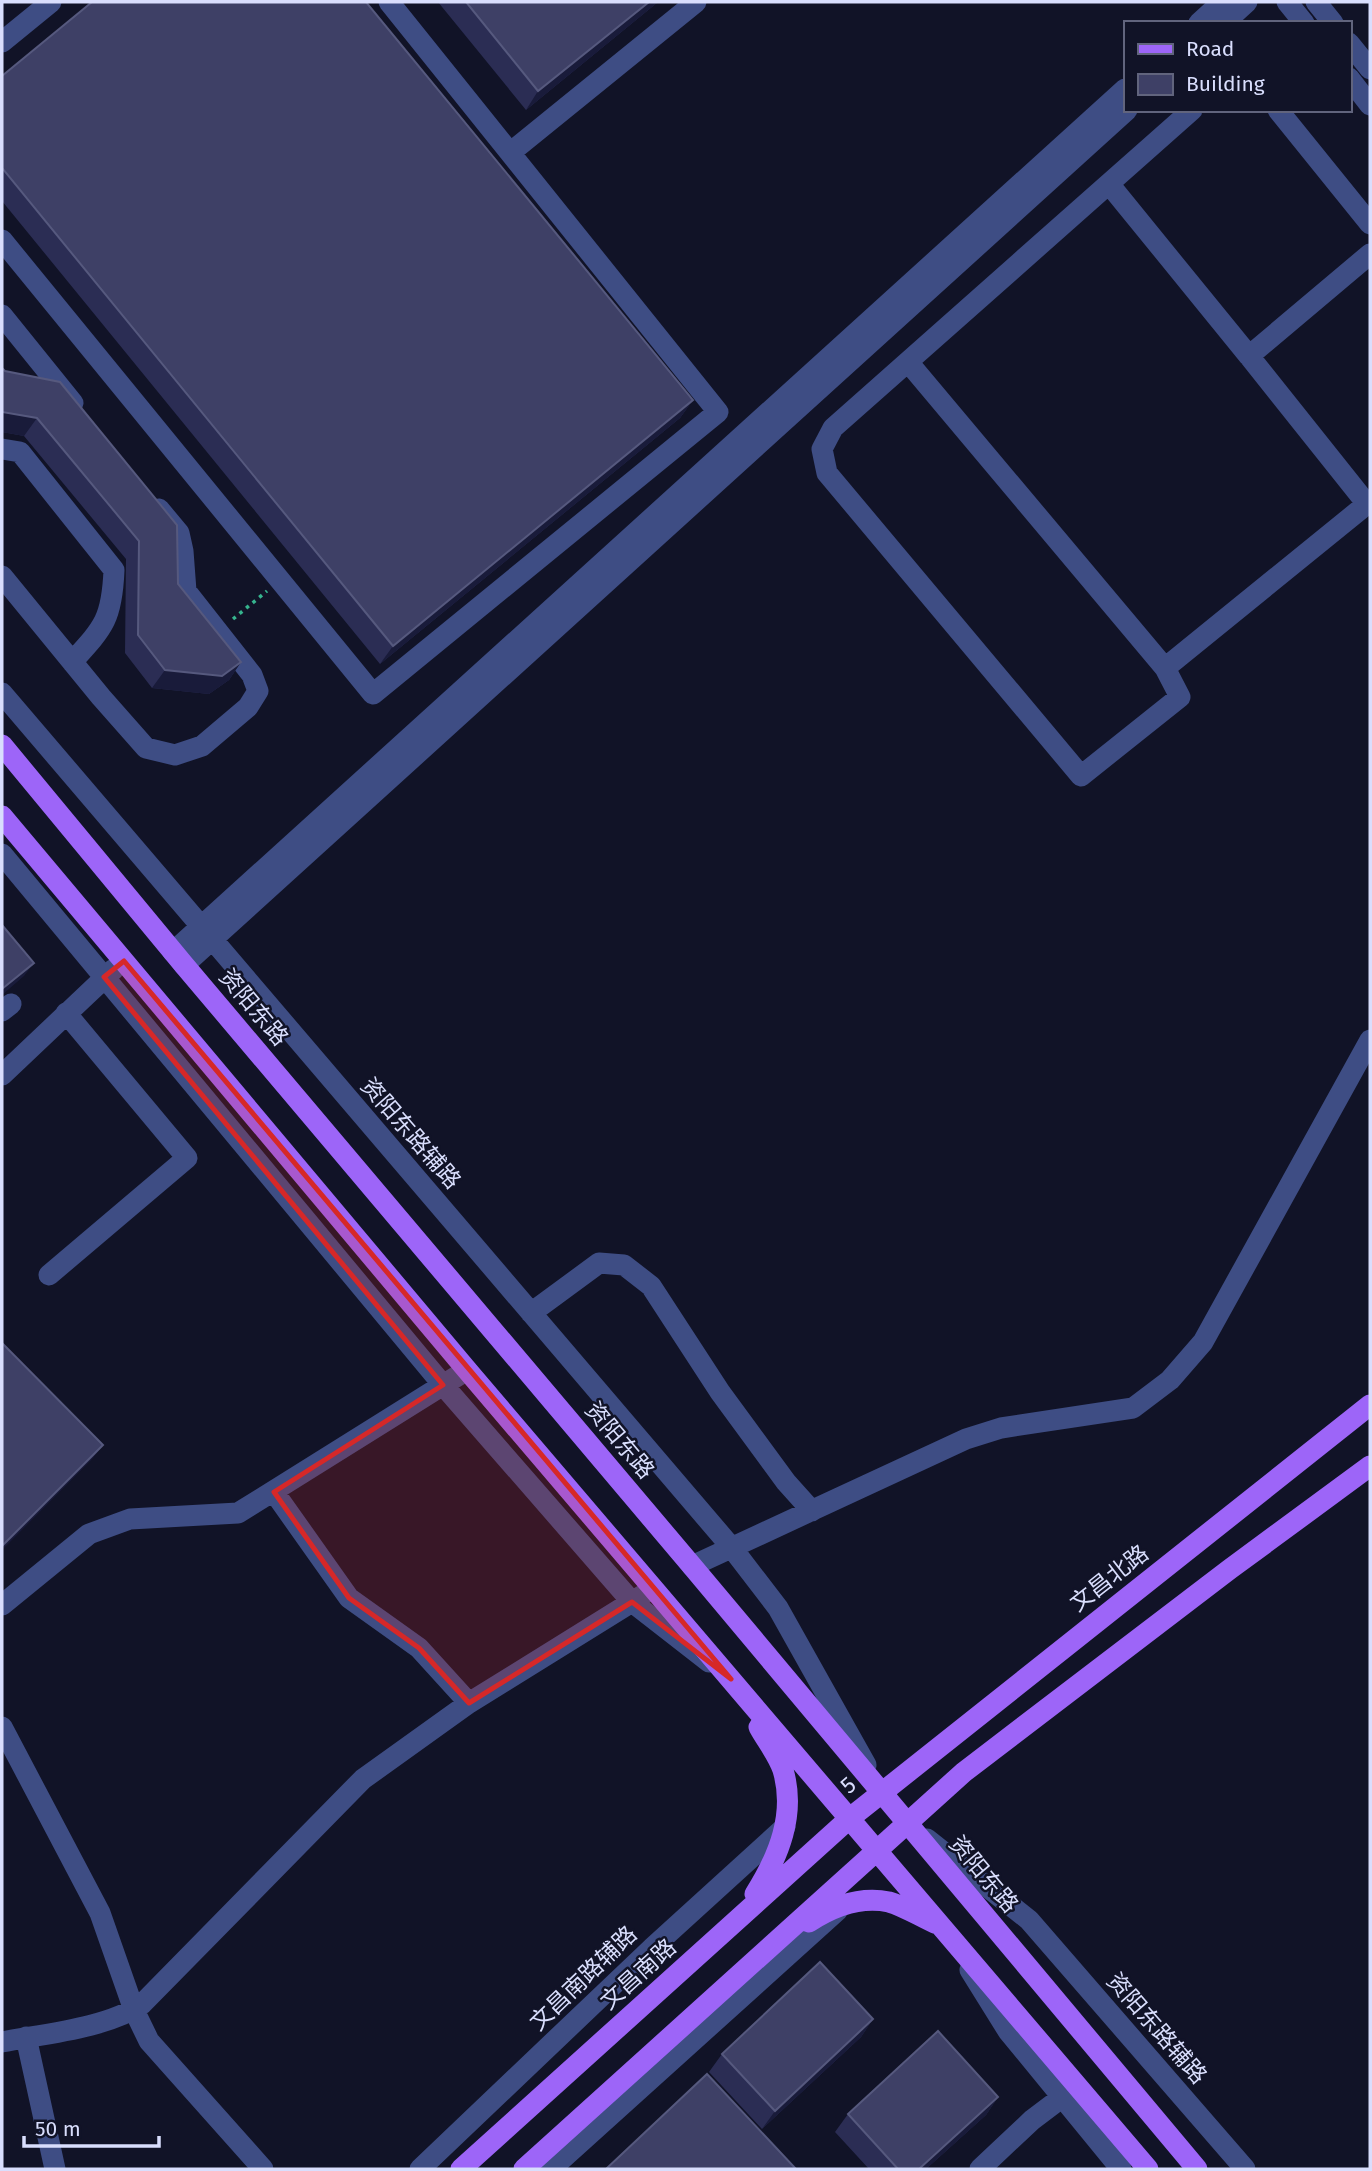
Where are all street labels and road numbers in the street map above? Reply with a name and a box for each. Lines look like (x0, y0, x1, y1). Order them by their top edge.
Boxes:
street label: 资阳东路 (214, 963, 294, 1051)
street label: 资阳东路辅路 (355, 1072, 467, 1194)
street label: 资阳东路 (580, 1396, 660, 1484)
street label: 文昌北路 (1064, 1539, 1154, 1617)
street label: 5 (835, 1771, 861, 1799)
street label: 资阳东路 (944, 1830, 1024, 1918)
street label: 文昌南路辅路 (524, 1920, 642, 2036)
street label: 文昌南路 (594, 1933, 682, 2015)
street label: 资阳东路辅路 (1101, 1967, 1213, 2089)

